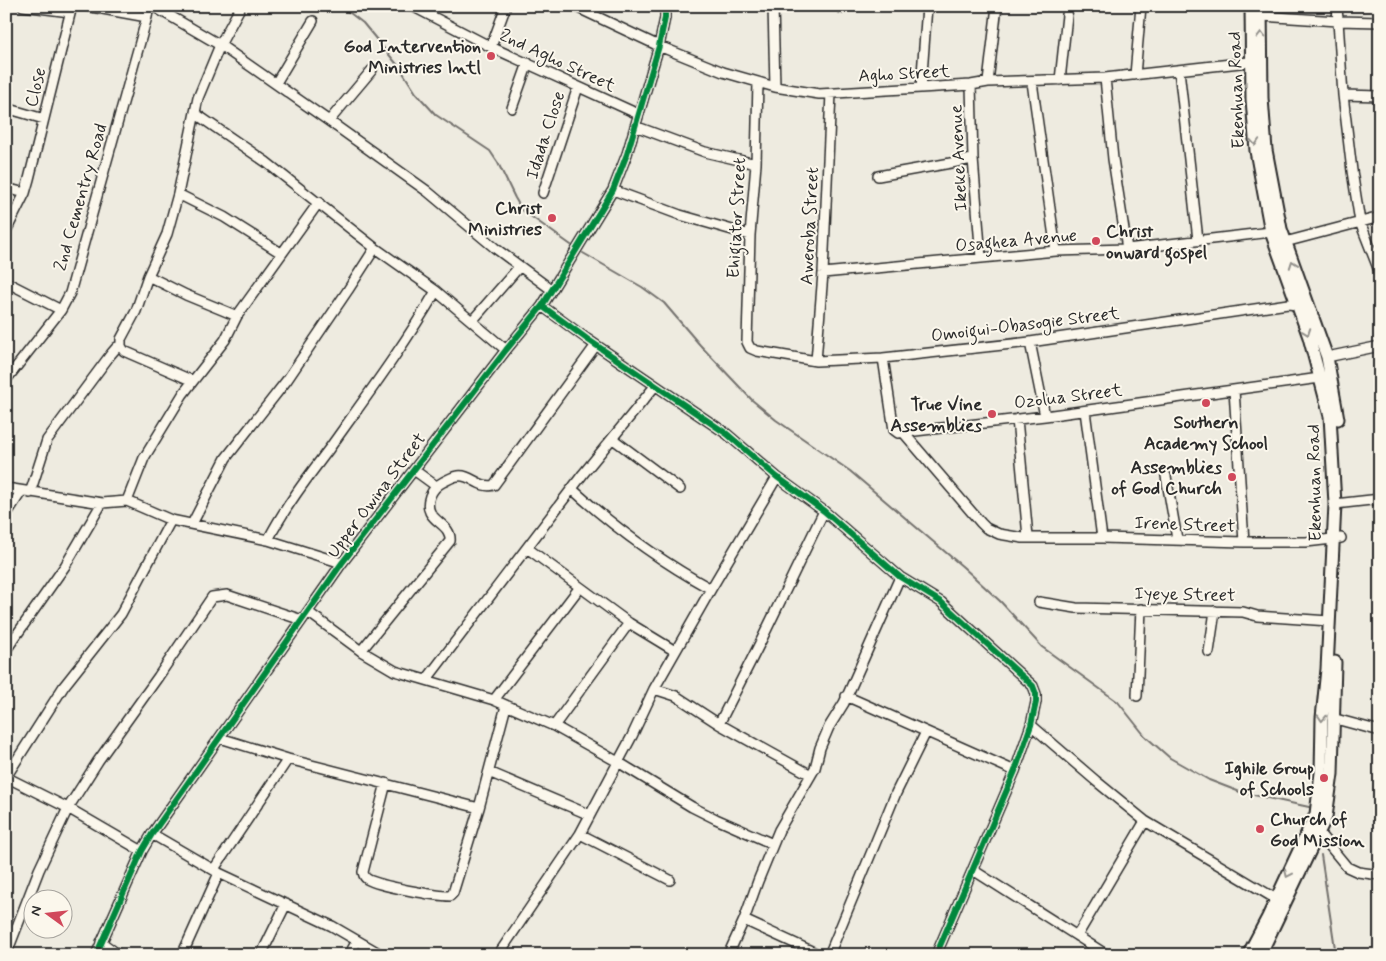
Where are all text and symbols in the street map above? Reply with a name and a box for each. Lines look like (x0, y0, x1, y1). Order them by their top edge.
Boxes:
street label: 2nd Agho Street (495, 24, 620, 99)
street label: Ekenhuan Road (1223, 31, 1251, 149)
one-way arrow (1256, 31, 1266, 38)
place label: God Intervention Ministries Intl (344, 35, 482, 80)
marker: God Intervention Ministries Intl (485, 50, 497, 62)
street label: Agho Street (858, 60, 951, 88)
street label: Close (19, 65, 52, 110)
street label: Idada Close (520, 88, 571, 182)
street label: Ikeke Avenue (944, 104, 974, 212)
street label: 2nd Cementry Road (48, 121, 113, 274)
one-way arrow (1249, 139, 1260, 147)
street label: Ehigiator Street (722, 157, 754, 279)
street label: Aweroba Street (795, 166, 825, 286)
place label: Christ Ministries (468, 197, 543, 242)
marker: Christ Ministries (546, 212, 558, 224)
place label: Christ onward gospel (1106, 220, 1208, 267)
street label: Osaghea Avenue (954, 224, 1078, 260)
marker: Christ onward gospel (1090, 235, 1102, 247)
one-way arrow (1289, 260, 1299, 269)
street label: Omoigui-Obasogie Street (930, 301, 1121, 350)
one-way arrow (1301, 327, 1311, 336)
street label: Ozolua Street (1013, 378, 1124, 416)
place label: True Vine Assemblies (890, 393, 982, 438)
marker: Southern Academy School (1200, 397, 1212, 409)
marker: True Vine Assemblies (986, 408, 998, 420)
place label: Southern Academy School (1144, 411, 1268, 456)
street label: Ekenhuan Road (1302, 424, 1328, 542)
street label: Upper Owina Street (322, 428, 432, 563)
place label: Assemblies of God Church (1111, 456, 1222, 501)
marker: Assemblies of God Church (1226, 471, 1238, 483)
street label: Irene Street (1134, 511, 1236, 539)
street label: Iyeye Street (1134, 582, 1236, 608)
one-way arrow (1317, 715, 1328, 723)
place label: Ighile Group of Schools (1225, 757, 1314, 802)
marker: Ighile Group of Schools (1318, 772, 1330, 784)
place label: Church of God Mission (1270, 808, 1365, 853)
marker: Church of God Mission (1254, 823, 1266, 835)
one-way arrow (1284, 869, 1294, 878)
north arrow (22, 888, 72, 938)
text: N (27, 904, 46, 918)

